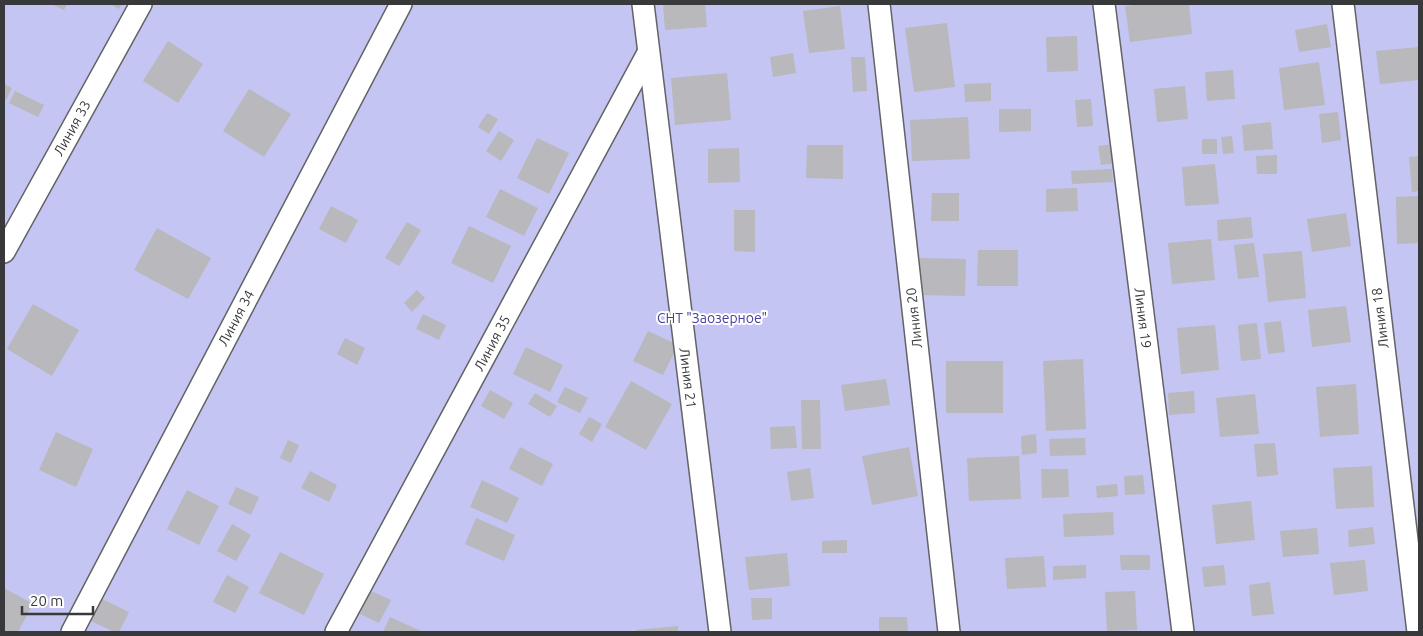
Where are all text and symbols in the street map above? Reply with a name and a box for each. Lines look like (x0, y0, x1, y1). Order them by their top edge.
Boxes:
street label: Линия 33 (50, 97, 94, 159)
street label: Линия 34 (215, 287, 257, 349)
street label: Линия 20 (903, 287, 925, 349)
street label: Линия 19 (1131, 287, 1155, 349)
street label: Линия 18 (1368, 287, 1392, 349)
park label: СНТ "Заозерное" (657, 310, 767, 326)
street label: Линия 35 (471, 312, 513, 374)
street label: Линия 21 (676, 347, 700, 409)
scale bar (22, 584, 94, 616)
text: 20 m (30, 592, 63, 609)

